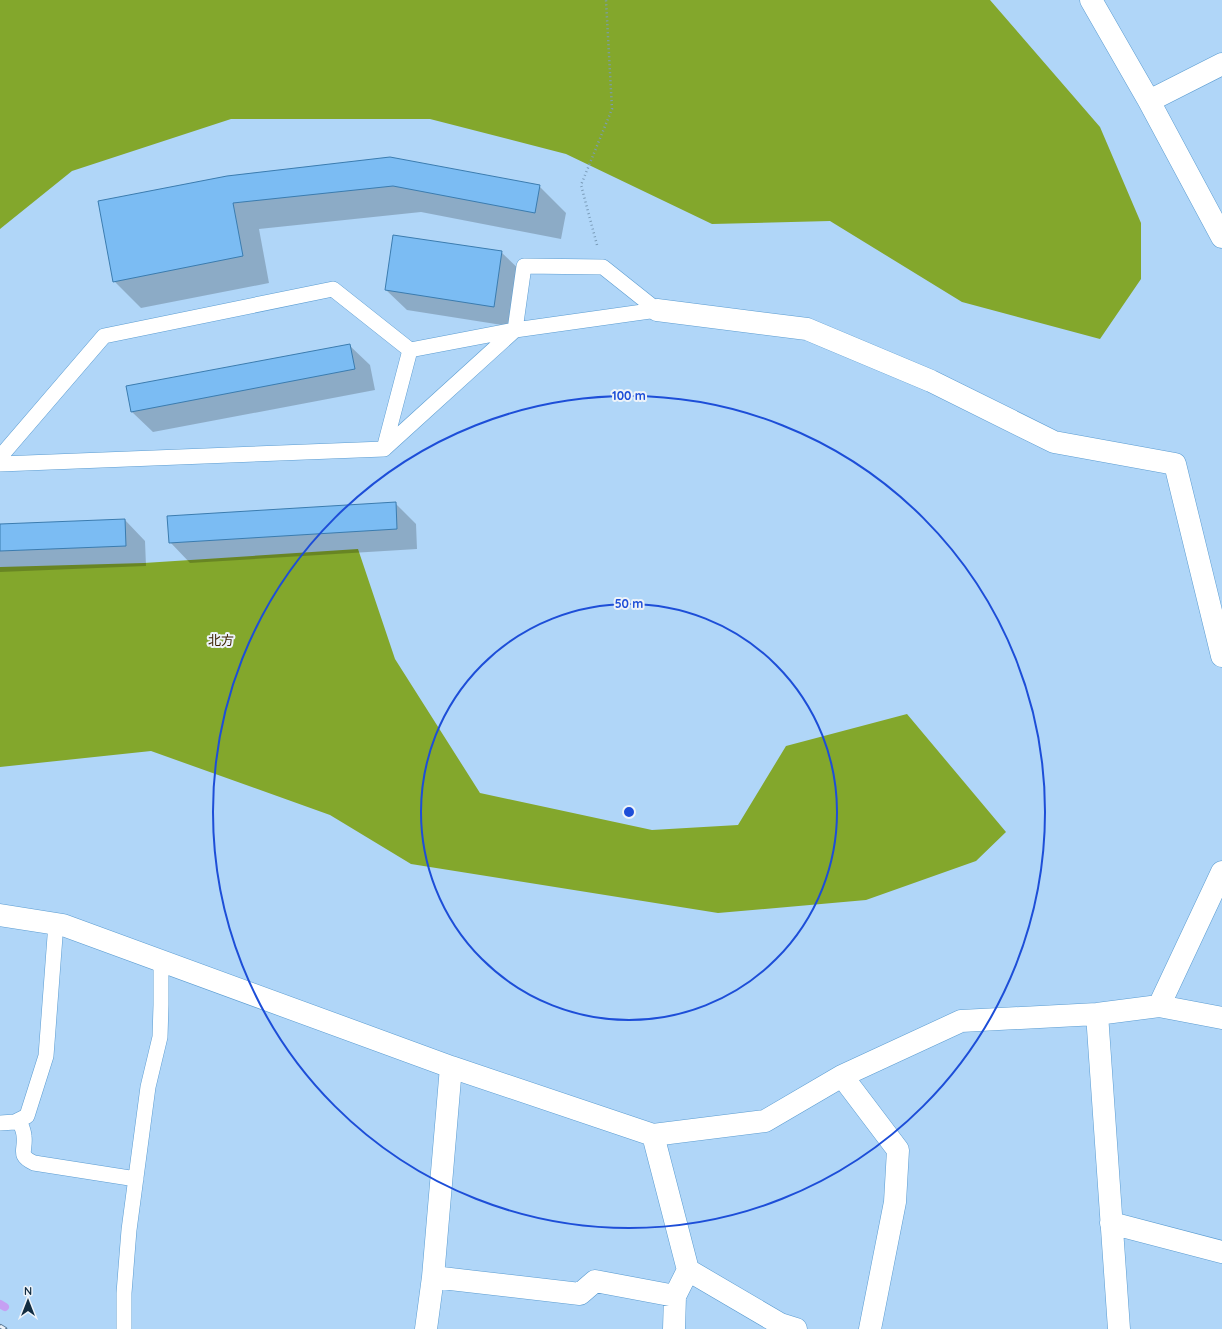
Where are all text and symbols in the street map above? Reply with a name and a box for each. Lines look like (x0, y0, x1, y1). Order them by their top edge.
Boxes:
text: 100 m (612, 388, 646, 403)
text: 50 m (615, 596, 643, 611)
district label: 北方 (208, 632, 234, 648)
centre of rings (622, 805, 636, 819)
north arrow (8, 1281, 48, 1321)
text: N (24, 1284, 32, 1298)

